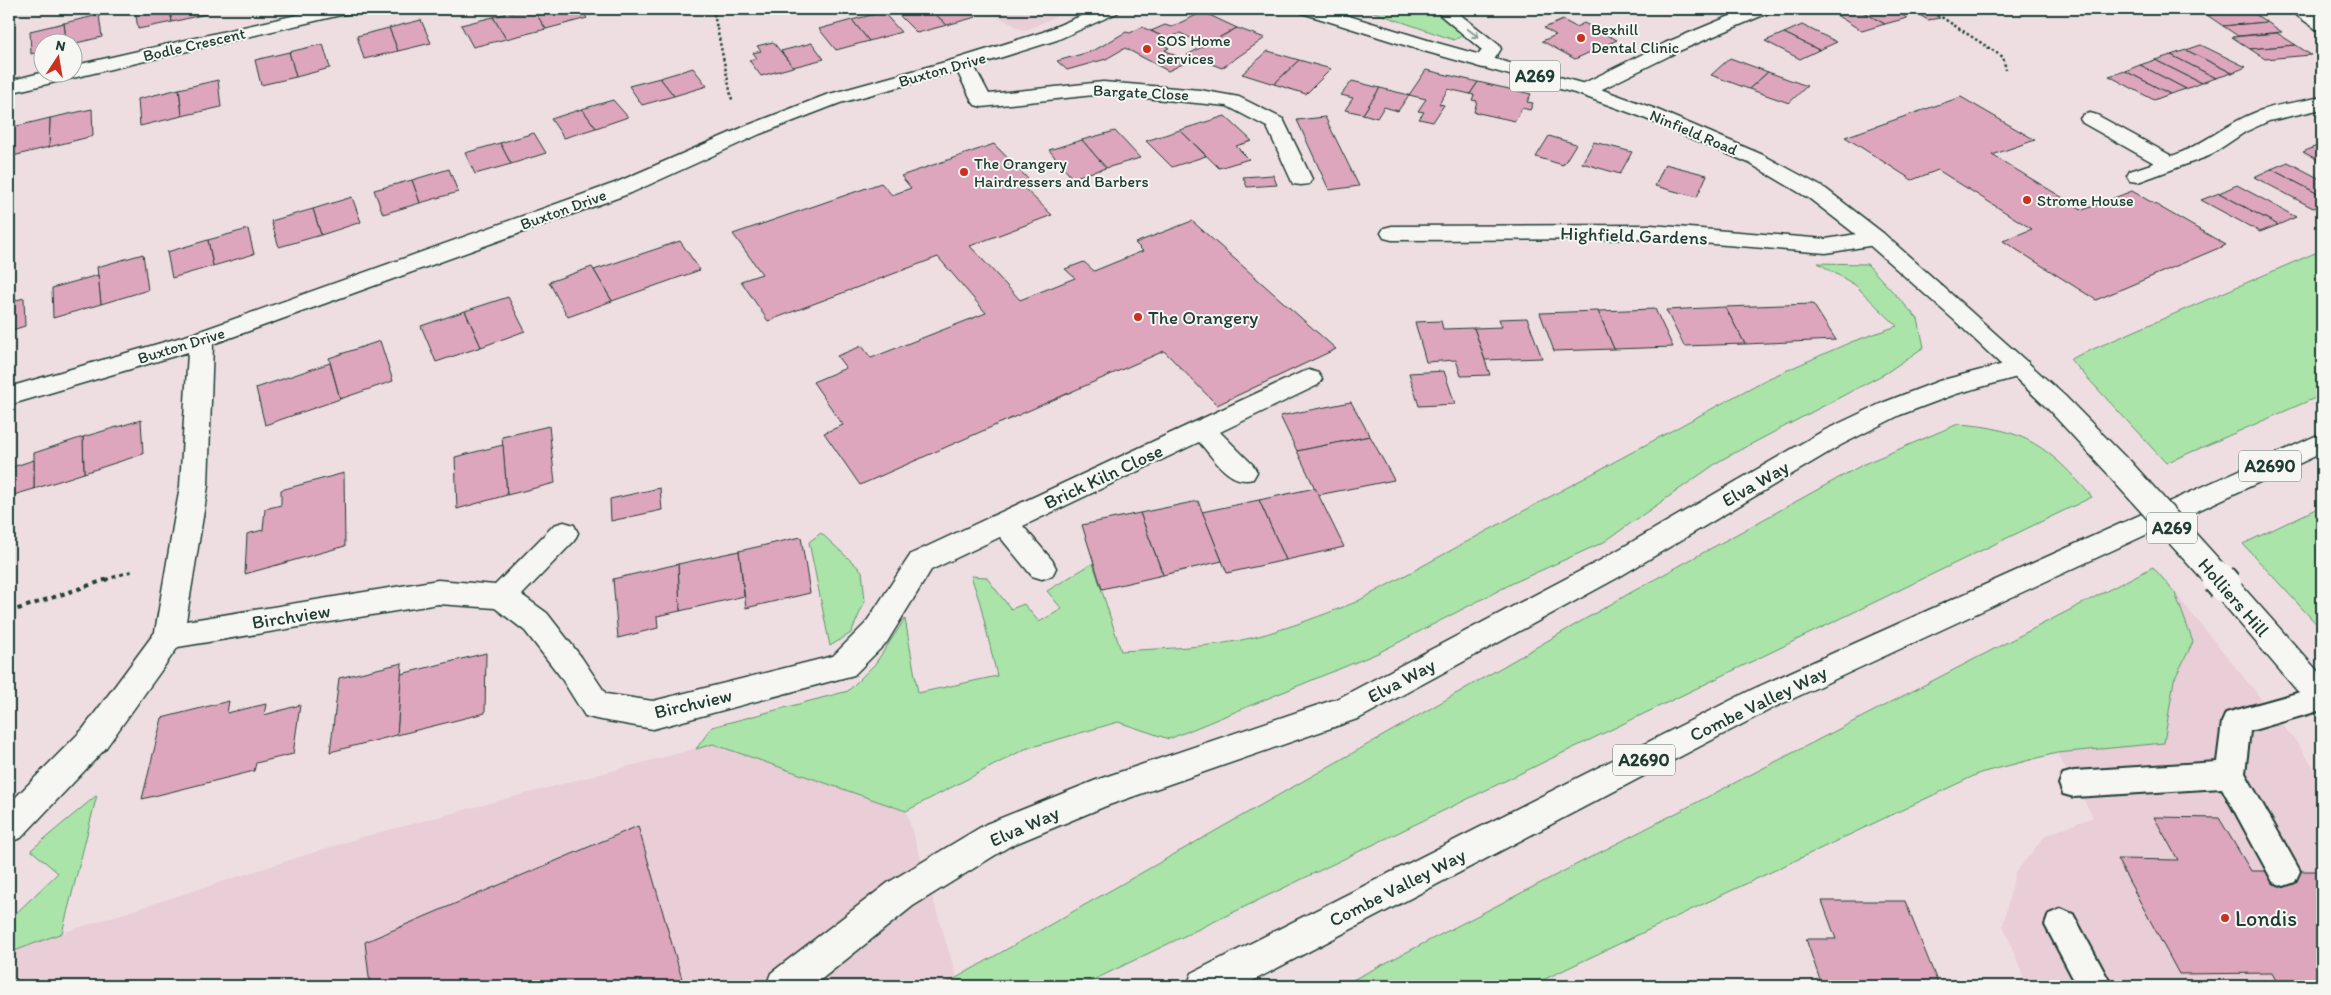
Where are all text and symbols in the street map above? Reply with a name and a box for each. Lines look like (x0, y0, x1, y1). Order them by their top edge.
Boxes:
place label: Bexhill Dental Clinic (1591, 20, 1679, 57)
street label: Bodle Crescent (141, 23, 247, 66)
one-way arrow (1466, 28, 1480, 38)
place label: SOS Home Services (1157, 31, 1231, 68)
north arrow (32, 32, 82, 82)
marker: Bexhill Dental Clinic (1575, 32, 1587, 44)
text: N (54, 36, 67, 55)
marker: SOS Home Services (1141, 43, 1153, 55)
street label: Buxton Drive (896, 48, 988, 91)
road number: A269 (1510, 60, 1560, 92)
street label: Bargate Close (1092, 80, 1189, 105)
street label: Ninfield Road (1647, 105, 1741, 160)
place label: The Orangery Hairdressers and Barbers (974, 154, 1149, 191)
marker: The Orangery Hairdressers and Barbers (958, 166, 970, 178)
street label: Buxton Drive (518, 185, 609, 234)
place label: Strome House (2037, 191, 2134, 210)
marker: Strome House (2021, 194, 2033, 206)
street label: Highfield Gardens (1560, 221, 1708, 250)
place label: The Orangery (1148, 306, 1258, 329)
marker: The Orangery (1132, 311, 1144, 323)
street label: Buxton Drive (135, 323, 227, 368)
street label: Brick Kiln Close (1040, 439, 1166, 514)
road number: A2690 (2239, 451, 2301, 482)
street label: Elva Way (1718, 455, 1793, 512)
road number: A269 (2147, 512, 2197, 544)
street label: Holliers Hill (2193, 553, 2274, 642)
street label: Birchview (250, 599, 332, 634)
street label: Elva Way (1363, 653, 1439, 708)
street label: Combe Valley Way (1686, 660, 1831, 747)
street label: Birchview (652, 683, 734, 724)
road number: A2690 (1613, 744, 1675, 776)
street label: Elva Way (986, 801, 1062, 852)
street label: Combe Valley Way (1325, 843, 1469, 932)
place label: Londis (2235, 905, 2297, 932)
marker: Londis (2219, 912, 2231, 924)

